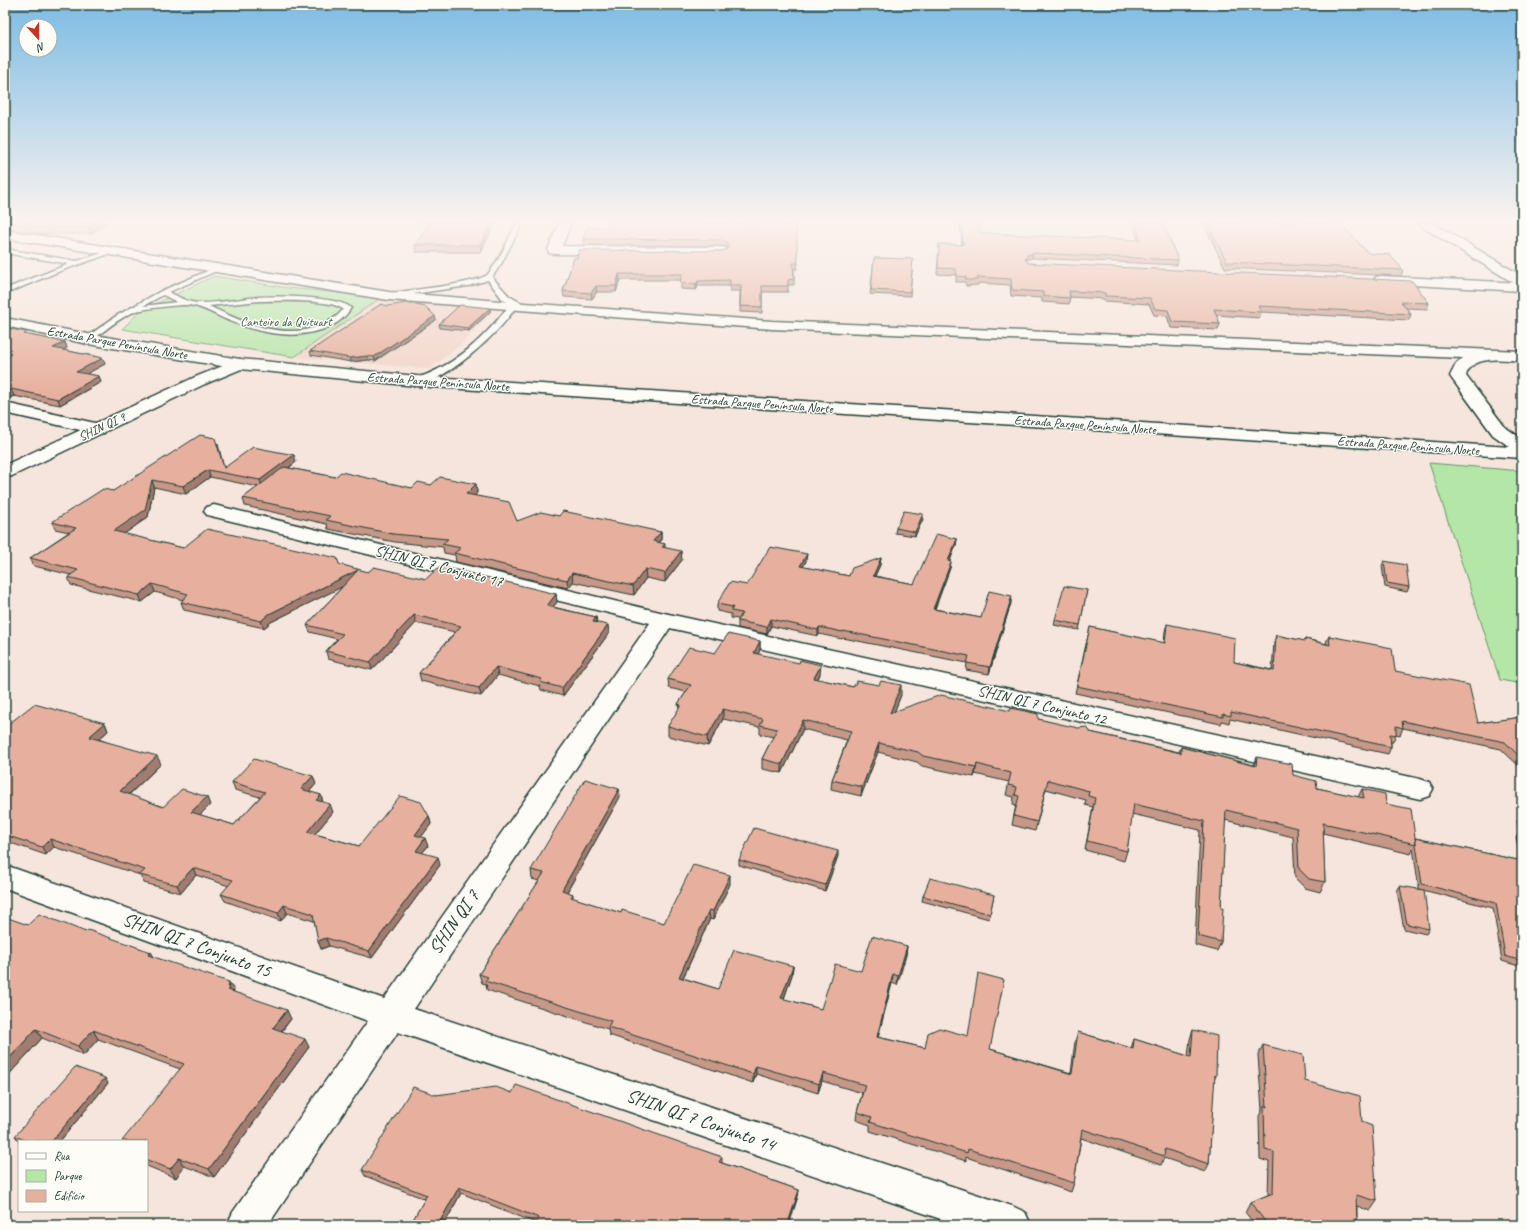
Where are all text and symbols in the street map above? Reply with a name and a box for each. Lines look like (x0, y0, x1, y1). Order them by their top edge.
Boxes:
north arrow (18, 18, 58, 58)
text: N (34, 40, 47, 56)
park label: Canteiro da Quituart (240, 314, 334, 330)
street label: Estrada Parque Península Norte (46, 323, 189, 363)
street label: Estrada Parque Península Norte (367, 369, 510, 395)
street label: Estrada Parque Península Norte (691, 391, 834, 417)
street label: SHIN QI 9 (76, 409, 129, 445)
street label: Estrada Parque Península Norte (1014, 412, 1157, 438)
street label: Estrada Parque Península Norte (1337, 433, 1480, 459)
street label: SHIN QI 7 Conjunto 17 (373, 540, 506, 592)
street label: SHIN QI 7 Conjunto 12 (976, 680, 1110, 730)
street label: SHIN QI 7 (423, 884, 486, 959)
street label: SHIN QI 7 Conjunto 15 (120, 907, 276, 983)
street label: SHIN QI 7 Conjunto 14 (623, 1083, 781, 1158)
legend (18, 1140, 148, 1212)
text: Rua (54, 1148, 71, 1164)
text: Parque (54, 1168, 83, 1184)
text: Edifício (54, 1188, 86, 1204)

